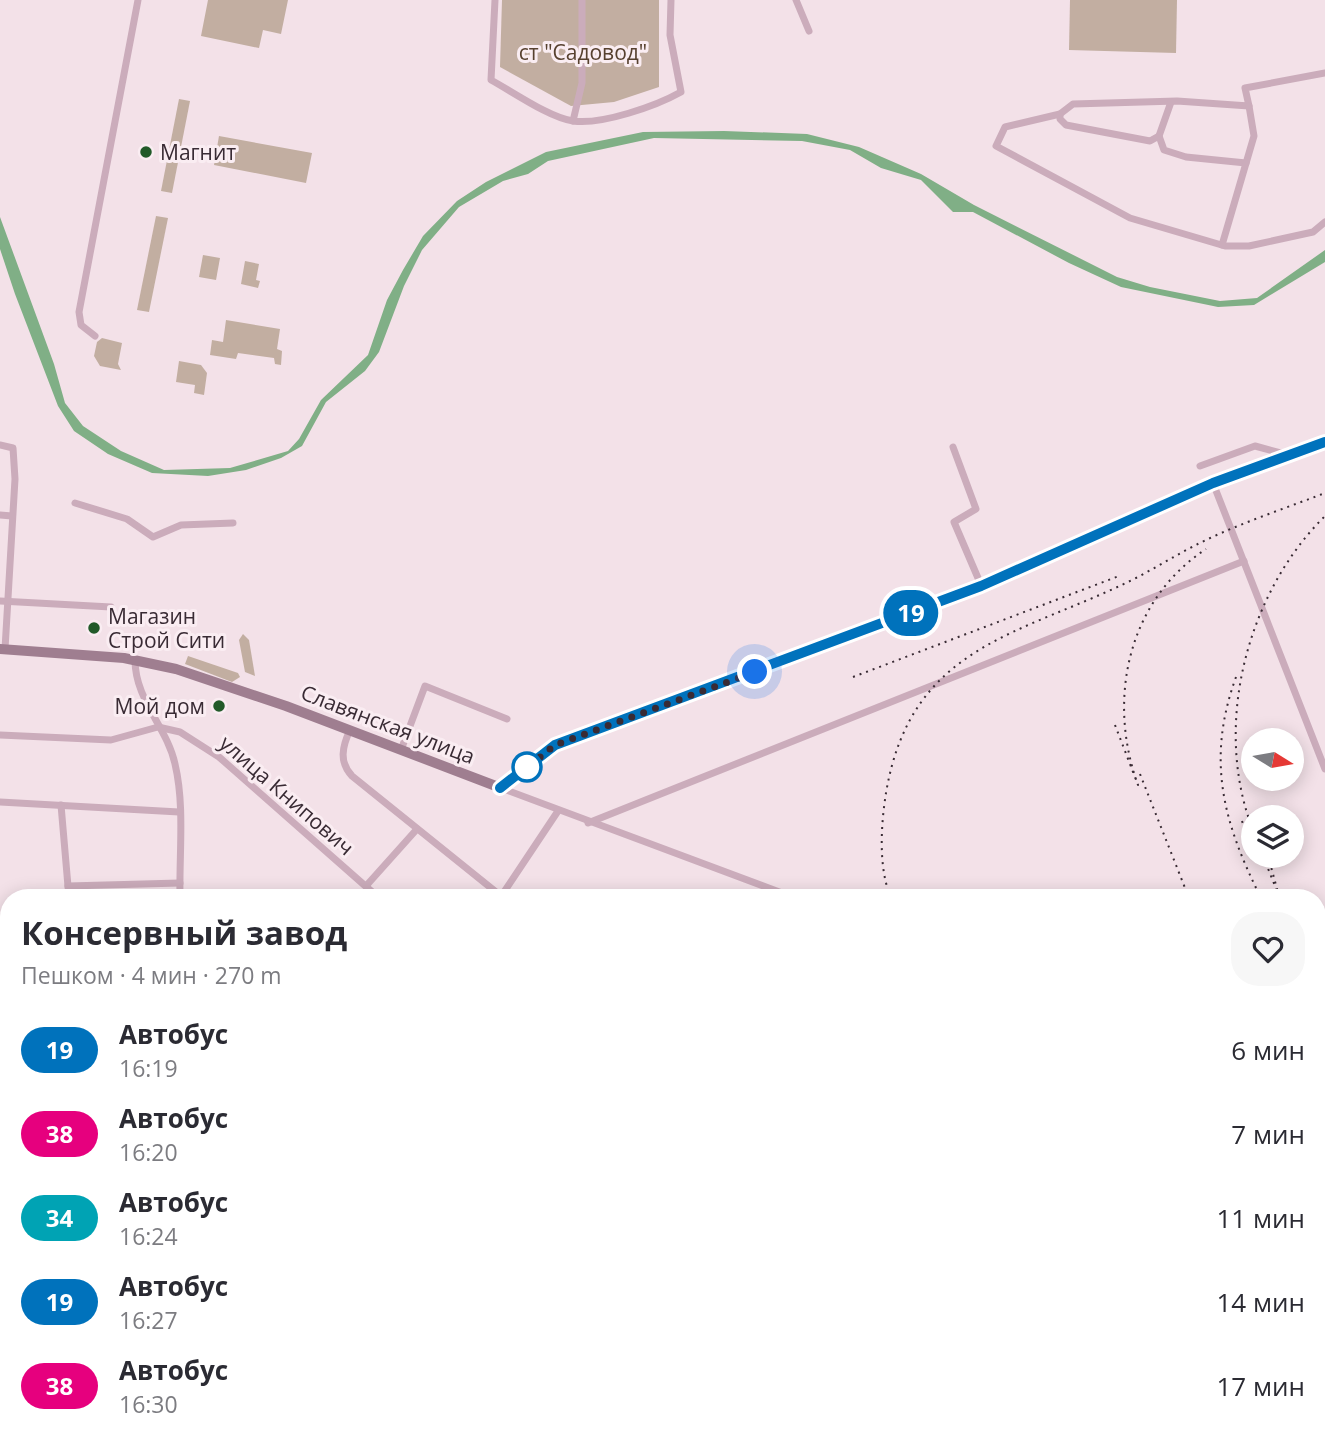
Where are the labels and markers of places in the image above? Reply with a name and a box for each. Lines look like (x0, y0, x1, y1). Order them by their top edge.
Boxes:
place label: Магнит (160, 138, 236, 166)
marker: Магнит (138, 144, 154, 160)
place label: Магазин Строй Сити (108, 602, 225, 654)
marker: Магазин Строй Сити (86, 620, 102, 636)
place label: Мой дом (115, 692, 205, 720)
marker: Мой дом (211, 698, 227, 714)
unlabelled marker (512, 752, 542, 782)

